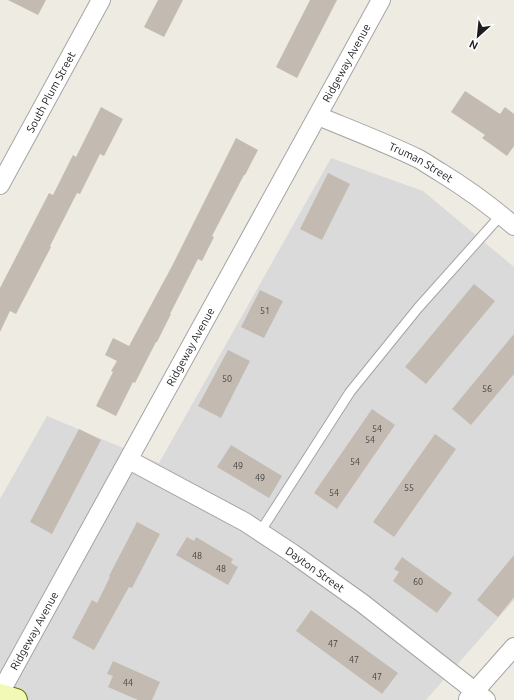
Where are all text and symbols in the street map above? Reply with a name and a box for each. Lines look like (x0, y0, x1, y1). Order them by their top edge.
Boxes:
north arrow (458, 16, 498, 56)
street label: Ridgeway Avenue (320, 22, 373, 104)
text: N (467, 38, 480, 52)
street label: South Plum Street (24, 49, 78, 134)
street label: Truman Street (387, 140, 456, 185)
street label: Ridgeway Avenue (164, 306, 217, 388)
house number: 51 (260, 306, 270, 316)
house number: 50 (222, 374, 232, 384)
house number: 56 (482, 384, 492, 394)
house number: 54 (372, 424, 382, 434)
house number: 54 (365, 435, 375, 445)
house number: 54 (350, 457, 360, 467)
house number: 49 (233, 461, 243, 471)
house number: 49 (255, 473, 265, 483)
house number: 55 (404, 483, 414, 493)
house number: 54 (329, 488, 339, 498)
street label: Dayton Street (283, 544, 347, 595)
house number: 48 (192, 551, 202, 561)
house number: 48 (216, 564, 226, 574)
house number: 60 (413, 577, 423, 587)
street label: Ridgeway Avenue (8, 590, 61, 672)
house number: 47 (328, 639, 338, 649)
house number: 47 (349, 655, 359, 665)
house number: 47 (372, 672, 382, 682)
house number: 44 (123, 678, 133, 688)

